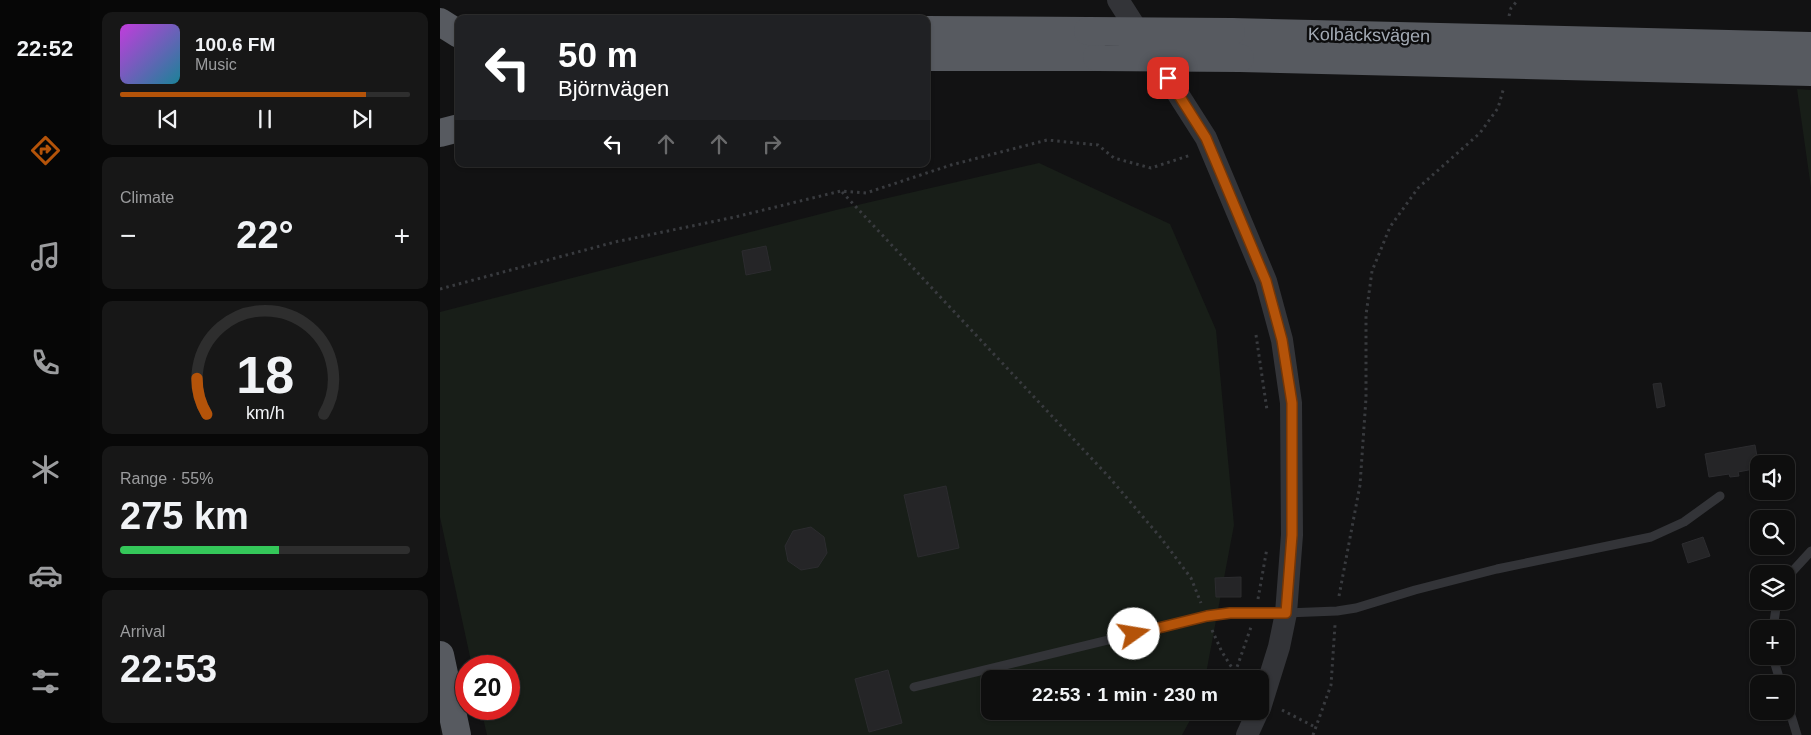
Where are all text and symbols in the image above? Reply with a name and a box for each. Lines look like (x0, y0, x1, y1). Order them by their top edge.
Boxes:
street label: Kolbäcksvägen (1308, 24, 1430, 46)
text: 100.6 FM (195, 34, 275, 55)
icon: left (475, 35, 540, 100)
text: 50 m (558, 35, 638, 74)
text: 22:52 (17, 36, 73, 61)
text: Music (195, 56, 237, 73)
pin (1147, 57, 1189, 99)
icon: arrive (1154, 64, 1182, 92)
text: Björnvägen (558, 76, 669, 101)
icon: previous (154, 105, 182, 133)
icon: pause (251, 105, 279, 133)
icon: next (348, 105, 376, 133)
icon: left (599, 130, 627, 158)
icon: ahead (652, 130, 680, 158)
icon: ahead (705, 130, 733, 158)
icon: right (758, 130, 786, 158)
icon: directions (28, 133, 63, 168)
text: Climate (120, 189, 174, 206)
text: 22° (236, 214, 294, 256)
text: − (120, 220, 136, 251)
text: + (394, 220, 410, 251)
icon: music (28, 239, 63, 274)
icon: phone (28, 345, 63, 380)
text: 18 (236, 346, 294, 404)
text: km/h (246, 403, 284, 423)
icon: climate (28, 452, 63, 487)
map controls (1750, 455, 1795, 720)
button: sound (1750, 455, 1795, 500)
text: Range · 55% (120, 470, 213, 487)
text: 275 km (120, 495, 249, 537)
button: search (1750, 510, 1795, 555)
icon: car (28, 558, 63, 593)
button: layers (1750, 565, 1795, 610)
position arrow (1107, 607, 1159, 659)
button: + (1750, 620, 1795, 665)
text: Arrival (120, 623, 165, 640)
text: 22:53 (120, 648, 217, 690)
speed limit sign: 20 (455, 655, 520, 720)
icon: filters (28, 664, 63, 699)
button: − (1750, 675, 1795, 720)
text: 22:53 · 1 min · 230 m (1032, 684, 1218, 705)

